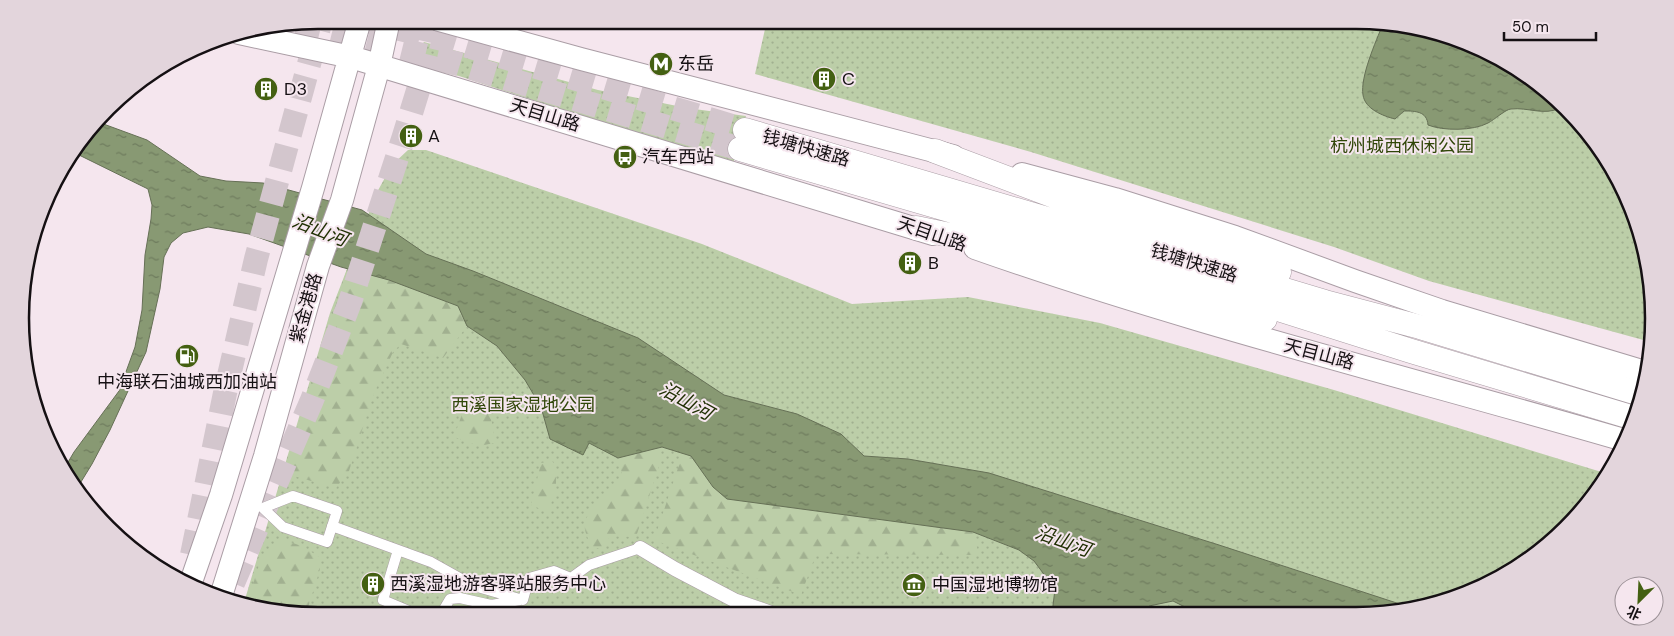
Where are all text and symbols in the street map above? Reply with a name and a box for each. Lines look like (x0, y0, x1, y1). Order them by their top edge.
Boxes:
scale bar (1504, 10, 1596, 42)
text: 50 m (1512, 17, 1549, 37)
metro station icon: 东岳 (648, 51, 674, 77)
place label: 东岳 (678, 52, 714, 76)
building icon: C (811, 66, 837, 92)
place label: C (842, 67, 855, 91)
building icon: D3 (253, 76, 279, 102)
place label: D3 (284, 77, 307, 101)
street label: 天目山路 (507, 93, 583, 137)
building icon: A (398, 123, 424, 149)
place label: A (428, 124, 440, 148)
street label: 钱塘快速路 (759, 124, 853, 172)
park label: 杭州城西休闲公园 (1330, 134, 1474, 158)
bus stop icon: 汽车西站 (612, 144, 638, 170)
place label: 汽车西站 (642, 145, 714, 169)
water label: 沿山河 (289, 208, 355, 253)
street label: 天目山路 (894, 211, 970, 257)
street label: 钱塘快速路 (1147, 238, 1241, 288)
building icon: B (897, 250, 923, 276)
place label: B (928, 251, 939, 275)
street label: 紫金港路 (285, 270, 327, 346)
street label: 天目山路 (1281, 333, 1357, 375)
fuel station icon: 中海联石油城西加油站 (174, 343, 200, 369)
place label: 中海联石油城西加油站 (97, 370, 277, 394)
water label: 沿山河 (655, 376, 720, 428)
park label: 西溪国家湿地公园 (451, 393, 595, 417)
water label: 沿山河 (1032, 520, 1098, 564)
building icon: 西溪湿地游客驿站服务中心 (360, 571, 386, 597)
place label: 西溪湿地游客驿站服务中心 (390, 572, 606, 596)
museum icon: 中国湿地博物馆 (901, 572, 927, 598)
place label: 中国湿地博物馆 (932, 573, 1058, 597)
north arrow (1614, 576, 1664, 626)
text: 北 (1624, 602, 1644, 624)

